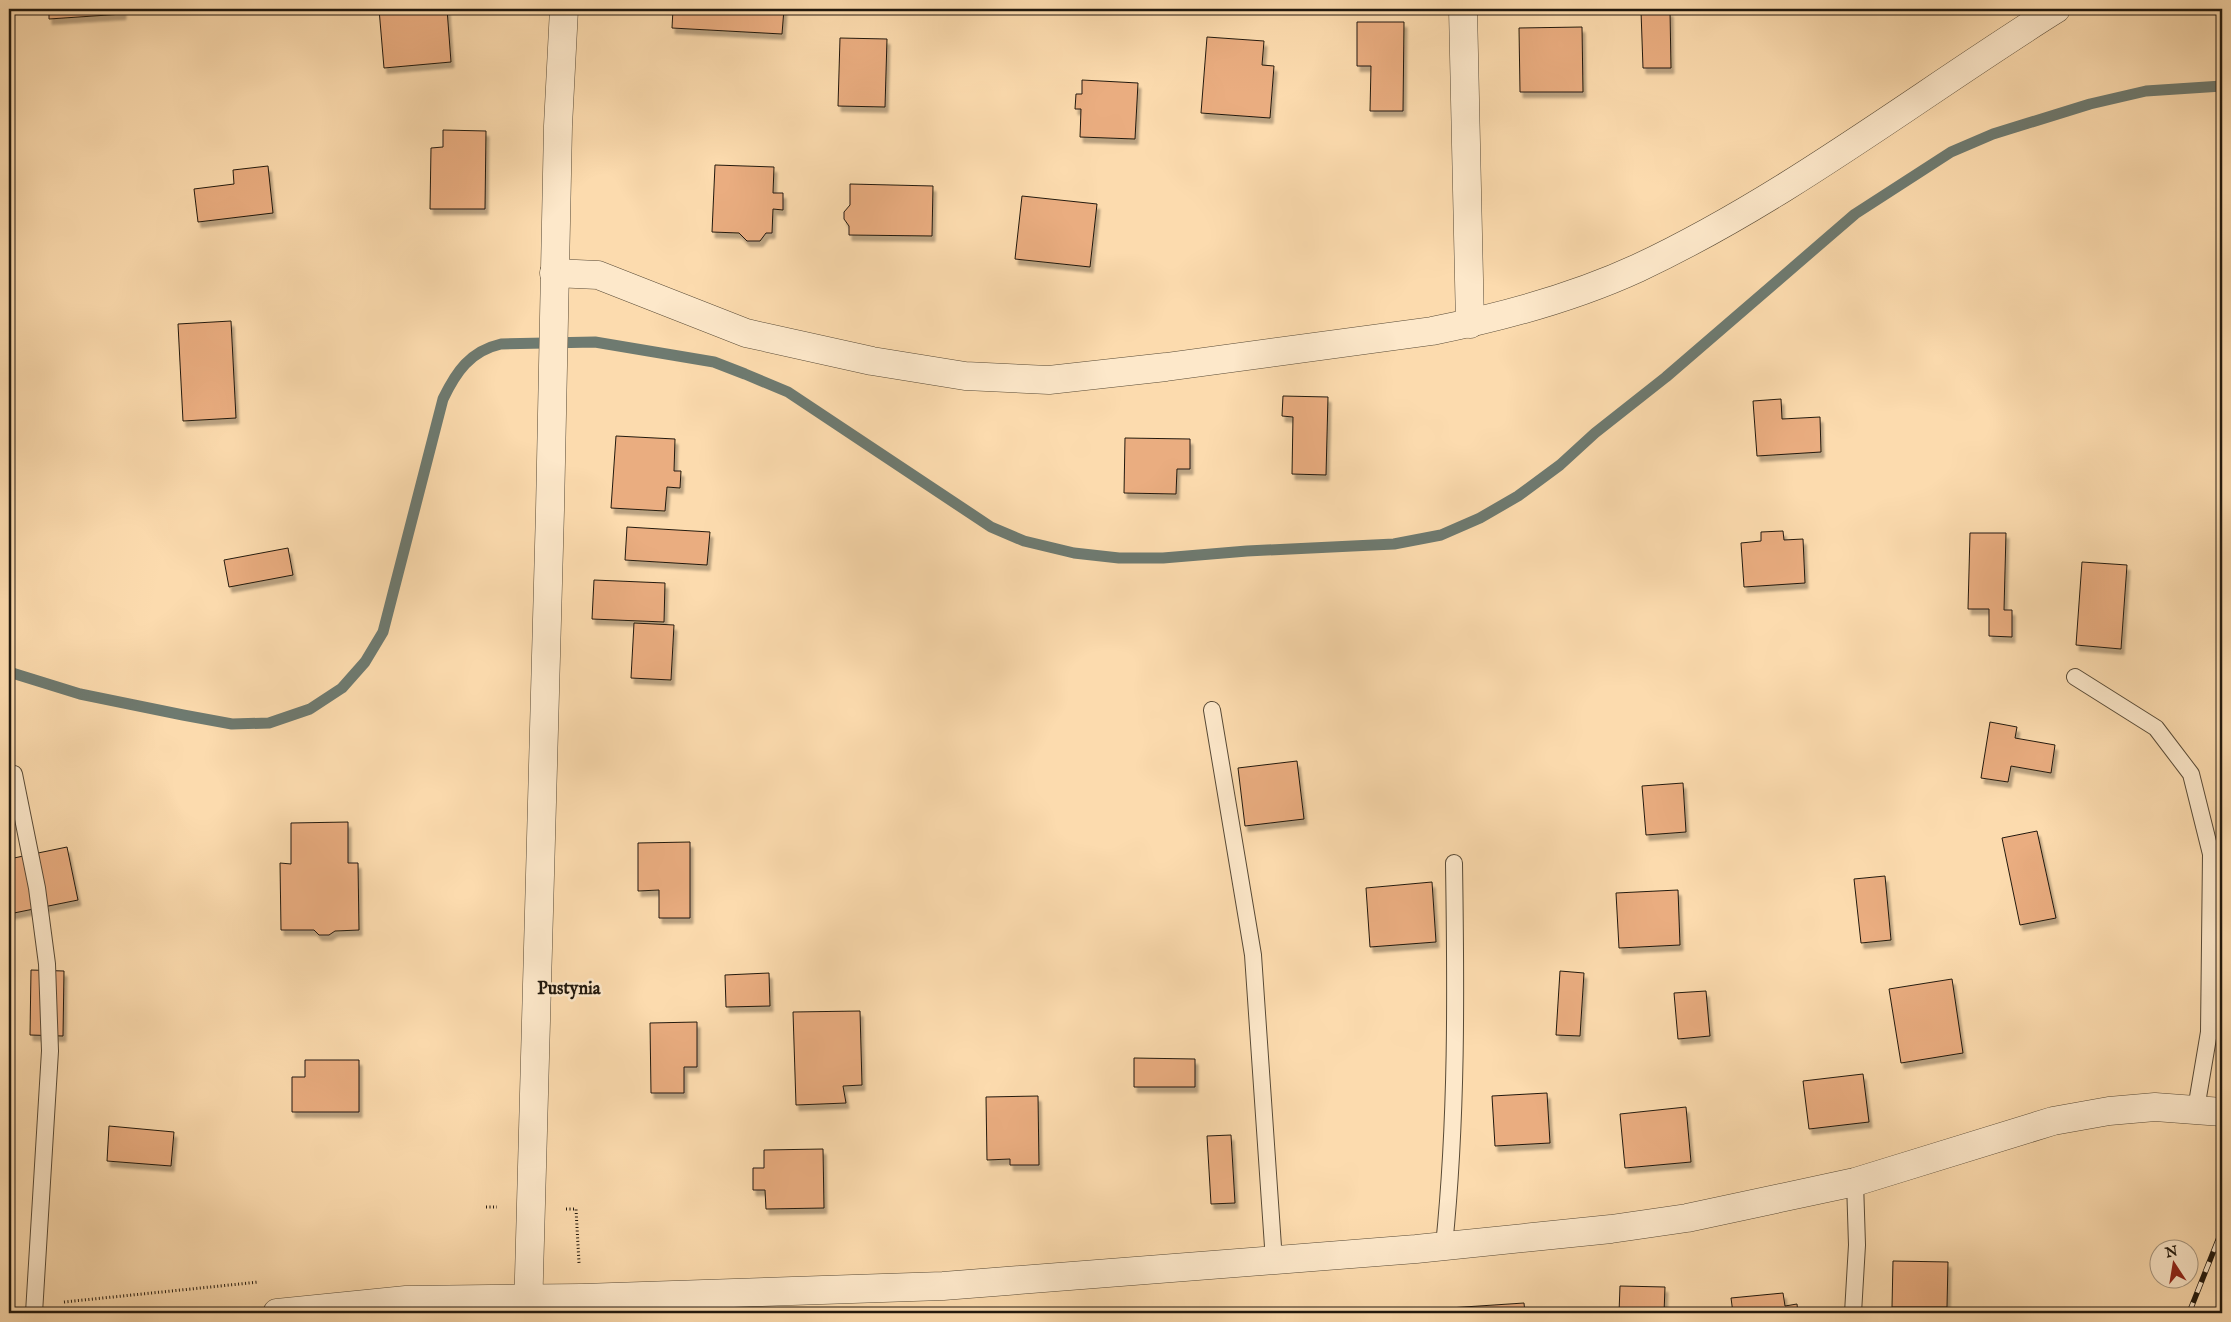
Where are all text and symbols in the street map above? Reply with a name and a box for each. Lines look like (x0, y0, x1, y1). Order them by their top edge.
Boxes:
district label: Pustynia (537, 978, 602, 1001)
north arrow (2148, 1240, 2198, 1290)
text: N (2163, 1242, 2179, 1263)

